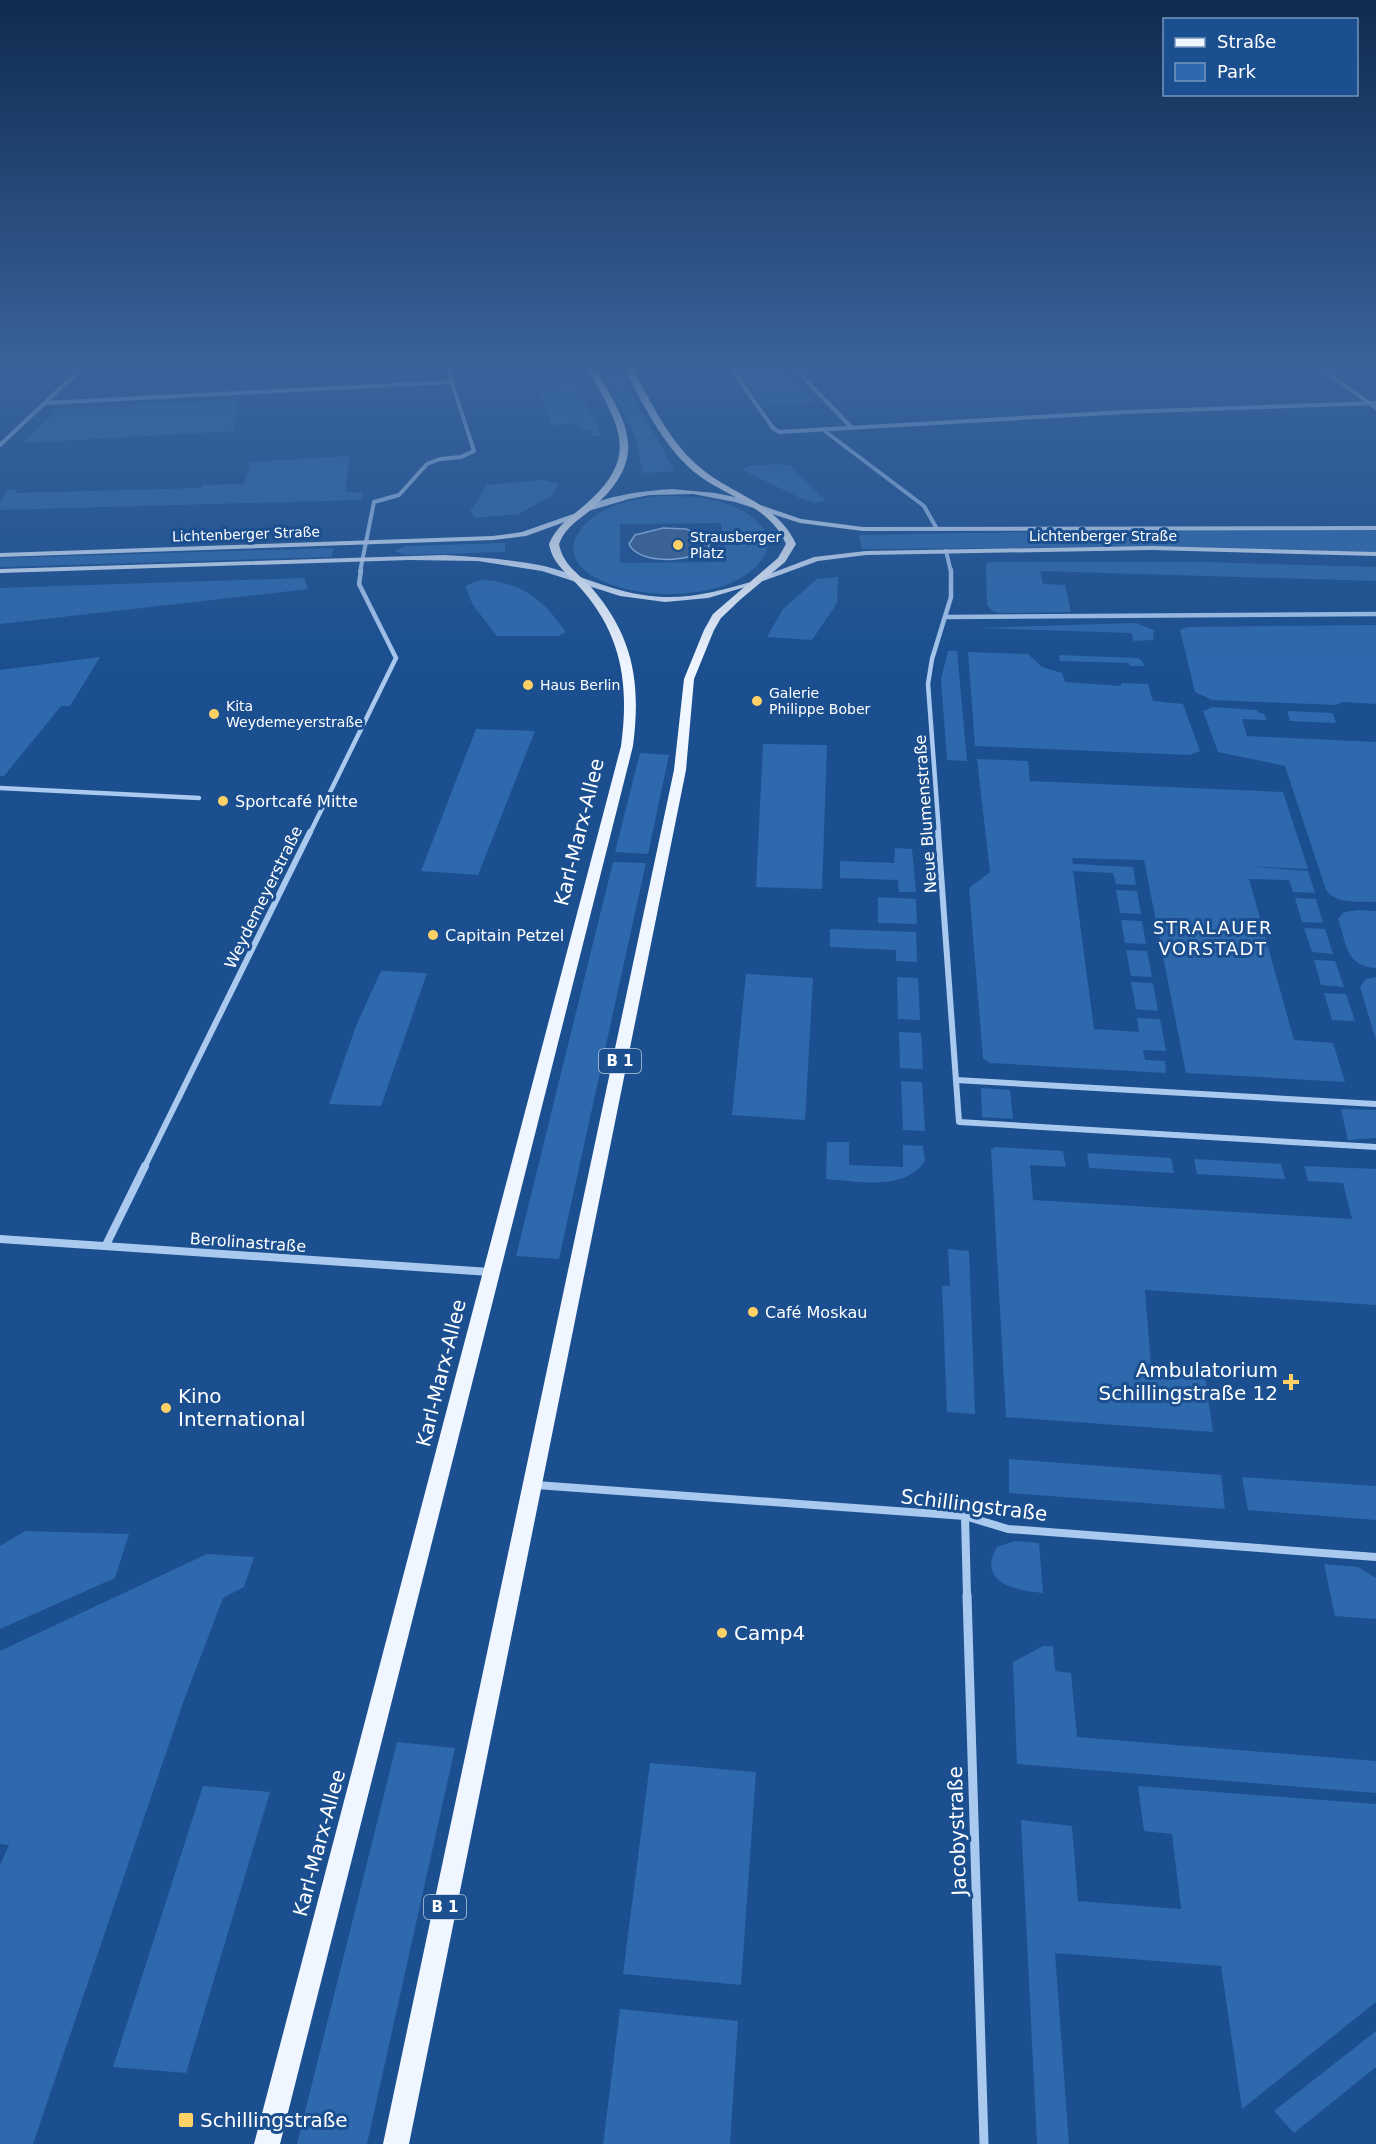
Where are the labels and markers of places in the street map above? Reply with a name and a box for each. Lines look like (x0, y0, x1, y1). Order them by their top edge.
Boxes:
place label: Strausberger Platz (690, 529, 781, 561)
marker: Strausberger Platz (671, 538, 685, 552)
place label: Haus Berlin (540, 677, 620, 693)
marker: Haus Berlin (521, 678, 535, 692)
place label: Galerie Philippe Bober (769, 685, 870, 717)
marker: Galerie Philippe Bober (750, 694, 764, 708)
place label: Kita Weydemeyerstraße (226, 698, 363, 730)
marker: Kita Weydemeyerstraße (207, 707, 221, 721)
place label: Sportcafé Mitte (235, 792, 358, 811)
marker: Sportcafé Mitte (216, 794, 230, 808)
place label: Capitain Petzel (445, 926, 564, 945)
marker: Capitain Petzel (426, 928, 440, 942)
place label: Café Moskau (765, 1303, 867, 1322)
marker: Café Moskau (746, 1305, 760, 1319)
place label: Ambulatorium Schillingstraße 12 (1099, 1358, 1278, 1405)
marker: Ambulatorium Schillingstraße 12 (1282, 1373, 1300, 1391)
place label: Kino International (178, 1384, 306, 1431)
marker: Kino International (159, 1401, 173, 1415)
place label: Camp4 (734, 1621, 805, 1645)
marker: Camp4 (715, 1626, 729, 1640)
place label: Schillingstraße (200, 2108, 348, 2132)
marker: Schillingstraße (177, 2111, 195, 2129)

